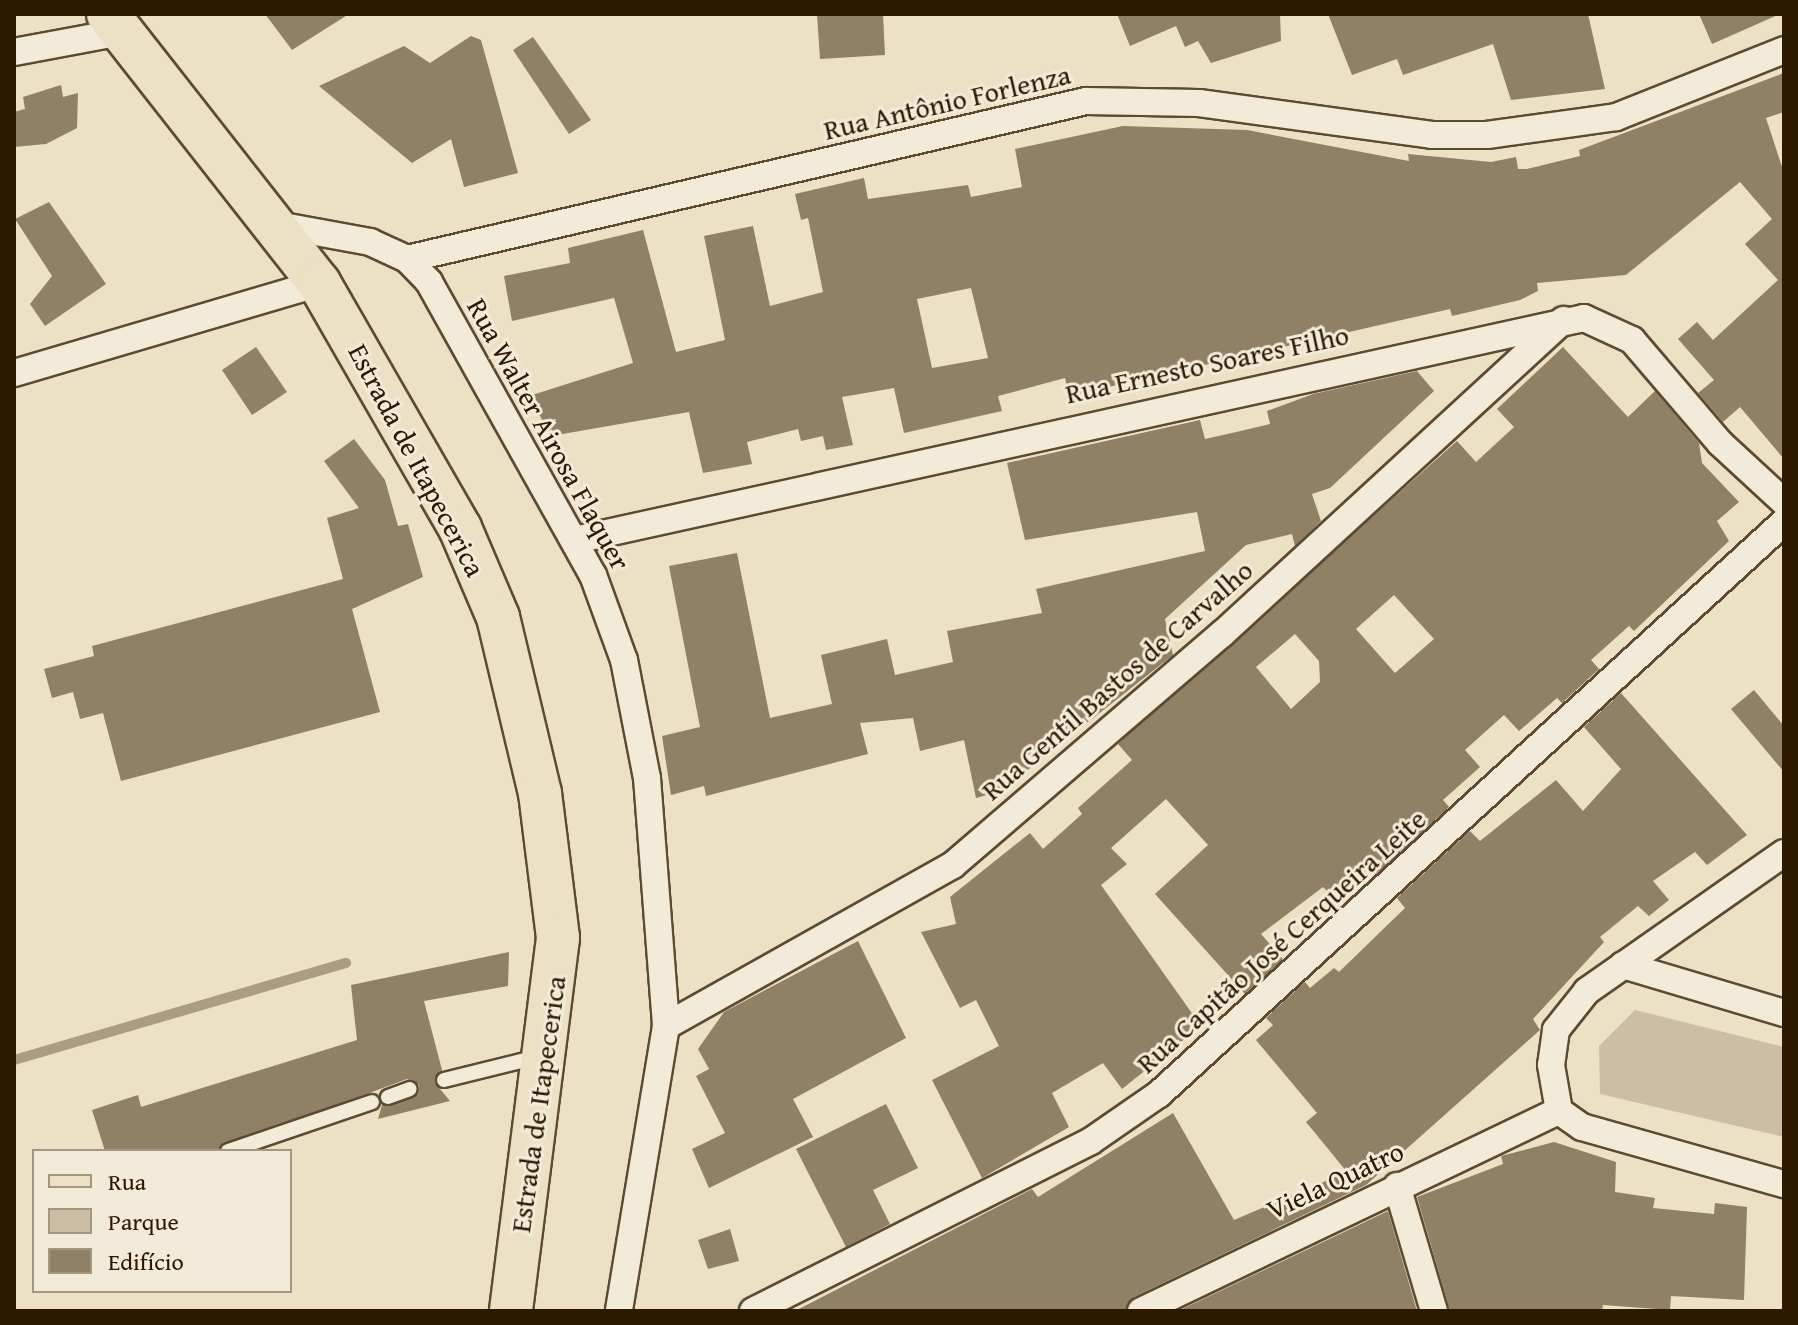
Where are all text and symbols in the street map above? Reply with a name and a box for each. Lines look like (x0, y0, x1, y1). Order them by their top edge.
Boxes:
street label: Rua Antônio Forlenza (820, 57, 1074, 147)
street label: Rua Walter Airosa Flaquer (460, 292, 638, 576)
street label: Rua Ernesto Soares Filho (1062, 318, 1352, 410)
street label: Estrada de Itapecerica (341, 338, 493, 582)
street label: Rua Gentil Bastos de Carvalho (975, 553, 1259, 807)
street label: Rua Capitão José Cerqueira Leite (1129, 802, 1433, 1080)
street label: Estrada de Itapecerica (503, 974, 573, 1234)
street label: Viela Quatro (1261, 1134, 1409, 1226)
legend (32, 1149, 292, 1293)
text: Rua (108, 1164, 146, 1199)
text: Parque (108, 1204, 179, 1239)
text: Edifício (108, 1244, 184, 1279)

